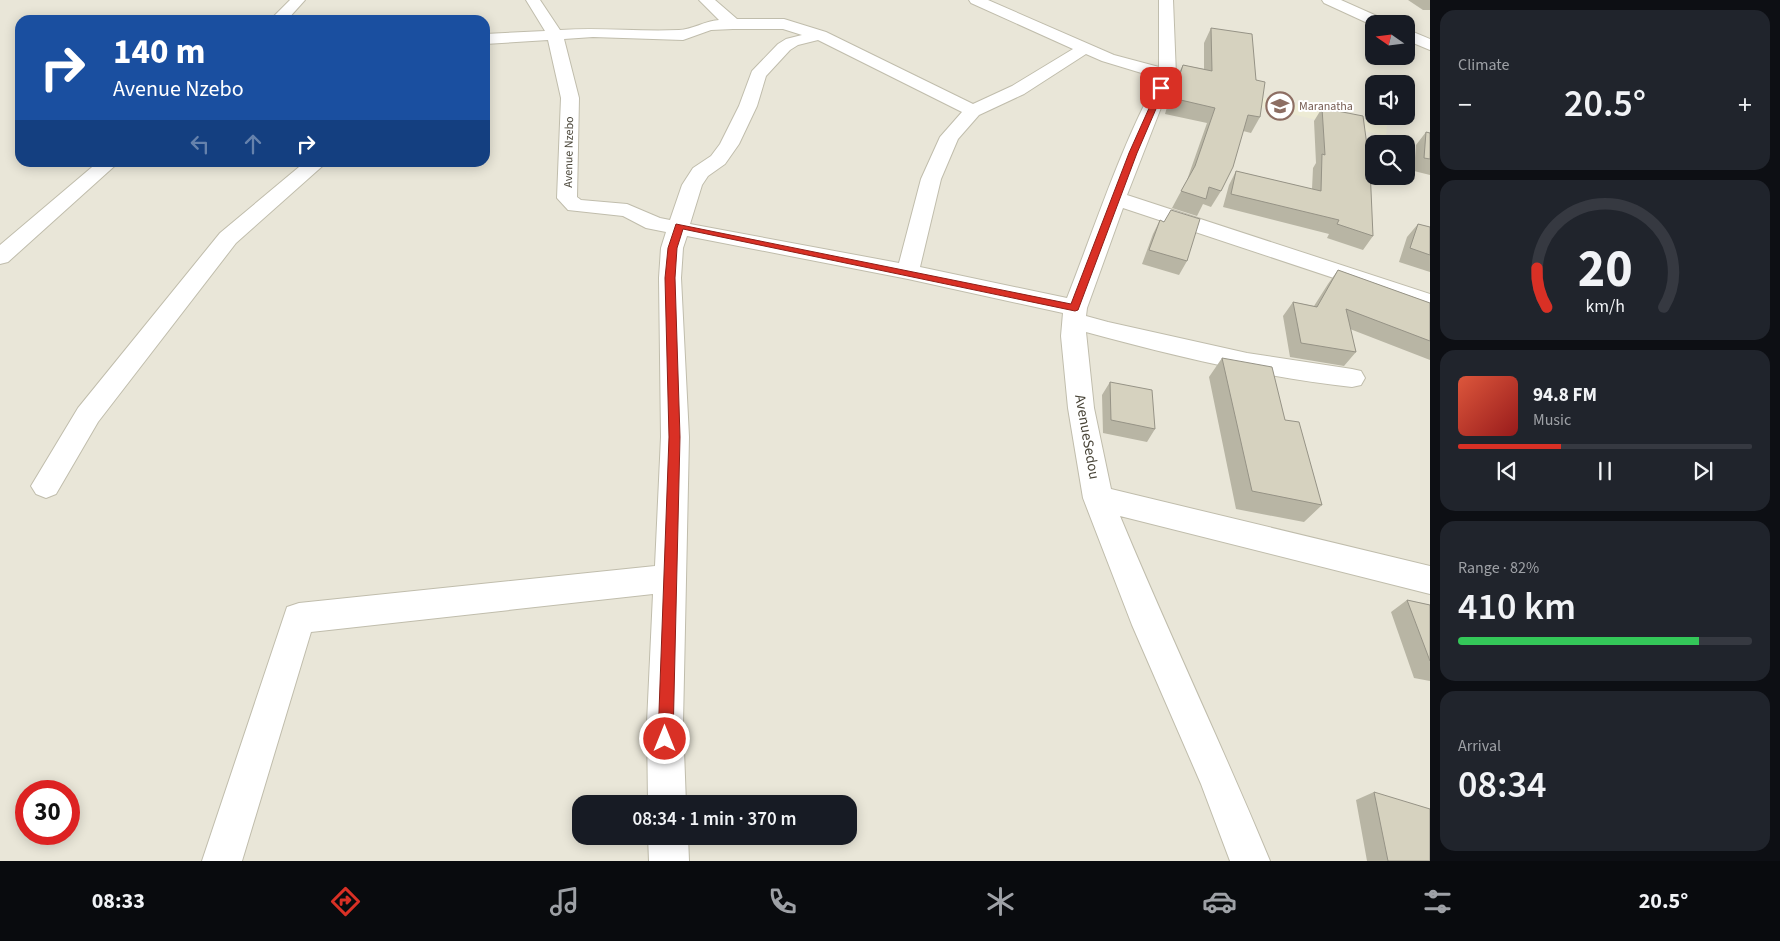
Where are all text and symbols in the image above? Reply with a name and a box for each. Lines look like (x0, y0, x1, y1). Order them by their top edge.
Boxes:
north arrow (1365, 15, 1415, 65)
map controls (1365, 15, 1415, 185)
text: 140 m (113, 27, 205, 77)
icon: right (30, 35, 95, 100)
text: Climate (1458, 54, 1509, 76)
pin (1140, 67, 1182, 109)
text: Avenue Nzebo (113, 73, 244, 105)
icon: arrive (1147, 74, 1175, 102)
button: sound (1365, 75, 1415, 125)
text: 20.5° (1564, 77, 1646, 131)
text: − (1458, 85, 1472, 125)
text: + (1738, 85, 1752, 125)
school or university icon: Maranatha (1265, 91, 1295, 121)
place label: Maranatha (1299, 98, 1353, 115)
street label: Avenue Nzebo (560, 116, 578, 188)
icon: left (186, 130, 214, 158)
icon: ahead (239, 130, 267, 158)
icon: right (292, 130, 320, 158)
button: search (1365, 135, 1415, 185)
text: 20 (1578, 233, 1632, 307)
text: km/h (1585, 294, 1625, 319)
text: 94.8 FM (1533, 382, 1597, 409)
street label: AvenueSedou (1069, 393, 1105, 481)
text: Music (1533, 409, 1571, 431)
icon: previous (1493, 457, 1521, 485)
icon: pause (1591, 457, 1619, 485)
icon: next (1689, 457, 1717, 485)
text: Range · 82% (1458, 557, 1539, 579)
text: 410 km (1458, 580, 1576, 634)
position arrow (638, 712, 690, 764)
text: Arrival (1458, 735, 1501, 757)
text: 08:34 (1458, 758, 1546, 812)
speed limit sign: 30 (15, 780, 80, 845)
text: 08:34 · 1 min · 370 m (632, 806, 797, 833)
icon: directions (328, 884, 363, 919)
icon: music (547, 884, 582, 919)
icon: phone (765, 884, 800, 919)
icon: climate (983, 884, 1018, 919)
icon: car (1202, 884, 1237, 919)
icon: filters (1420, 884, 1455, 919)
text: 08:33 (92, 885, 145, 917)
text: 20.5° (1639, 885, 1688, 917)

